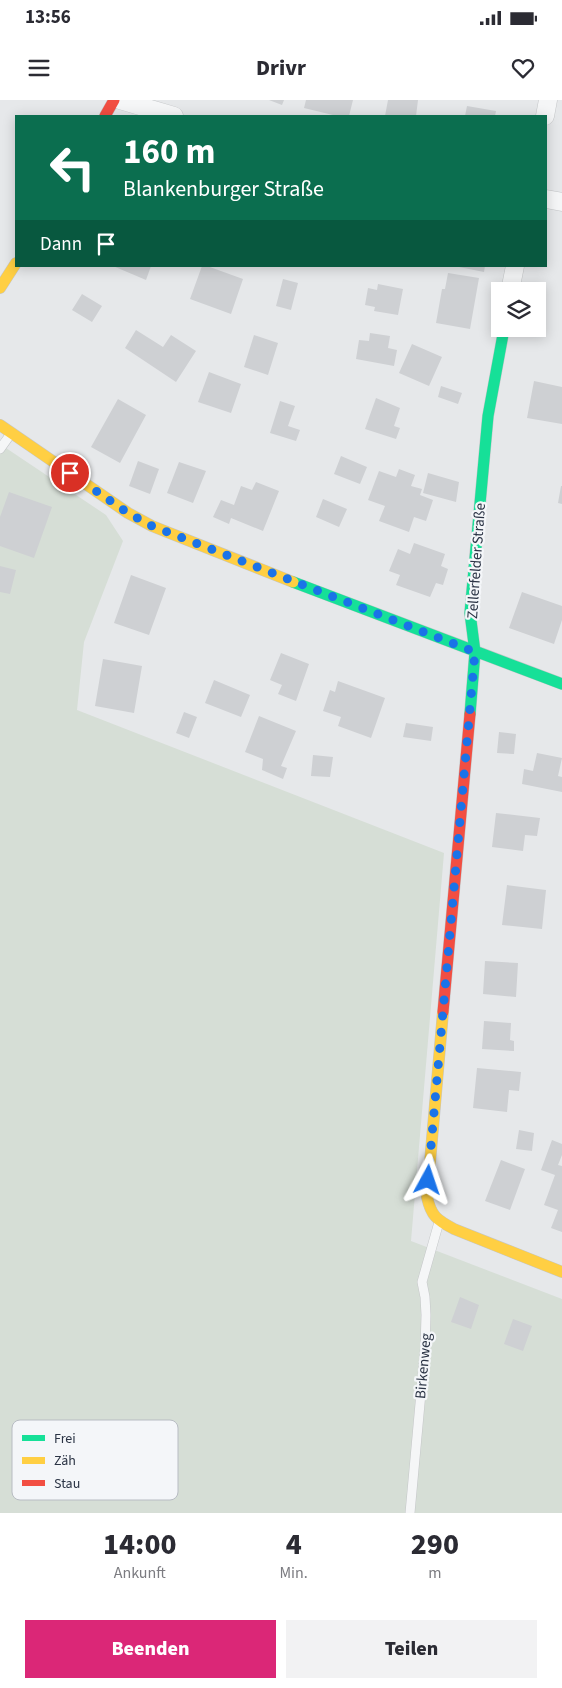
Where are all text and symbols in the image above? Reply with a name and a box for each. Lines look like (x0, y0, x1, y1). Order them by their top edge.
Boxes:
text: 13:56 (25, 4, 71, 31)
text: Drivr (256, 52, 306, 84)
icon: menu (25, 54, 53, 82)
icon: heart (509, 54, 537, 82)
text: 160 m (123, 127, 215, 177)
icon: left (40, 135, 105, 200)
text: Blankenburger Straße (123, 173, 324, 205)
icon: arrive (92, 230, 120, 258)
text: Dann (40, 231, 82, 258)
map controls (491, 282, 546, 337)
button: layers (491, 282, 546, 337)
pin (49, 452, 91, 494)
icon: arrive (56, 459, 84, 487)
street label: Zellerfelder Straße (462, 502, 491, 620)
position arrow (401, 1153, 453, 1205)
street label: Birkenweg (410, 1332, 437, 1400)
legend (12, 1420, 178, 1500)
text: Frei (54, 1429, 76, 1449)
text: Zäh (54, 1451, 76, 1471)
text: Stau (54, 1474, 80, 1494)
text: 14:00 (103, 1523, 176, 1566)
text: 4 (286, 1523, 302, 1566)
text: 290 (411, 1523, 459, 1566)
text: Ankunft (114, 1562, 166, 1584)
text: Min. (279, 1562, 308, 1584)
text: m (428, 1562, 442, 1584)
button: Beenden (25, 1620, 276, 1678)
button: Teilen (286, 1620, 537, 1678)

